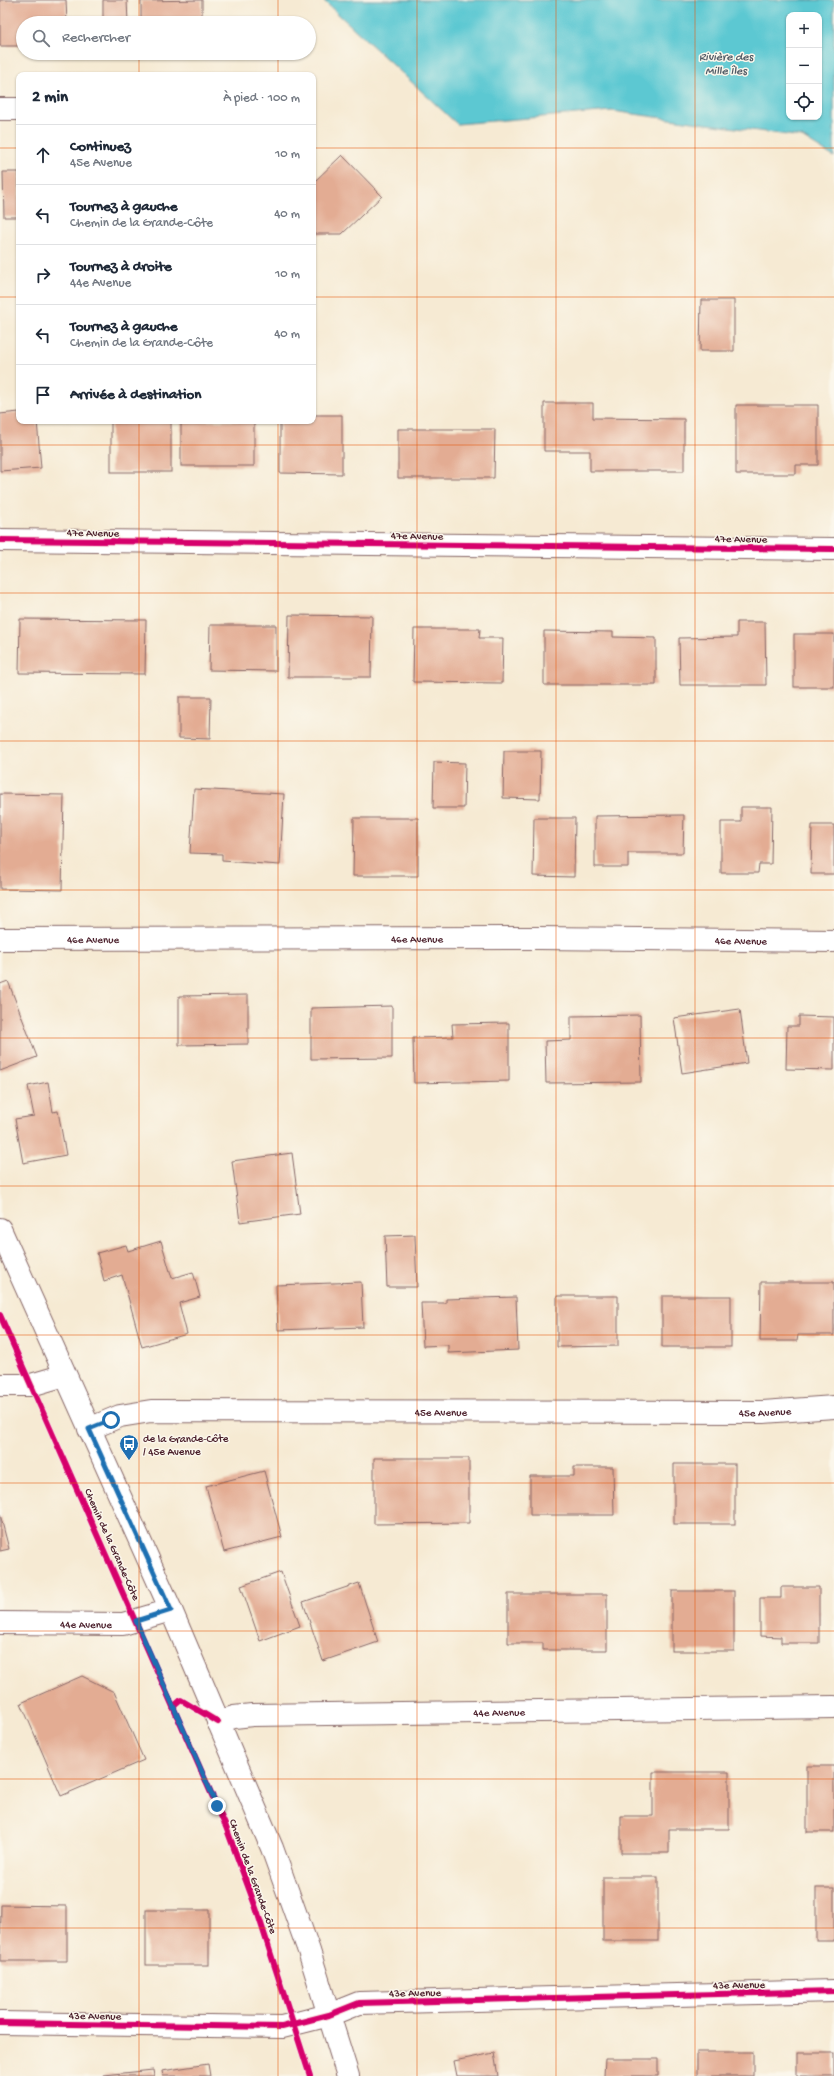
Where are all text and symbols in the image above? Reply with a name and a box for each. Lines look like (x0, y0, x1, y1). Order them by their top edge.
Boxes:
map controls (786, 12, 822, 120)
button: + (786, 12, 822, 48)
search box (16, 16, 316, 60)
icon: search (30, 27, 52, 49)
text: Rechercher (62, 29, 130, 47)
button: − (786, 48, 822, 84)
water label: Rivière des Mille Îles (699, 51, 755, 79)
button: locate (786, 84, 822, 120)
text: 2 min (32, 88, 68, 108)
text: À pied · 100 m (223, 91, 300, 106)
text: Continuez (70, 138, 131, 156)
icon: ahead (32, 144, 54, 166)
text: 10 m (275, 147, 300, 162)
text: 45e Avenue (70, 156, 132, 171)
text: Tournez à gauche (70, 198, 178, 216)
icon: left (32, 204, 54, 226)
text: 40 m (274, 207, 300, 222)
text: Chemin de la Grande-Côte (70, 216, 213, 231)
text: Tournez à droite (70, 258, 172, 276)
icon: right (32, 264, 54, 286)
text: 10 m (275, 267, 300, 282)
text: 44e Avenue (70, 276, 131, 291)
text: Tournez à gauche (70, 318, 178, 336)
icon: left (32, 324, 54, 346)
text: 40 m (274, 327, 300, 342)
text: Chemin de la Grande-Côte (70, 336, 213, 351)
icon: arrive (32, 384, 54, 406)
text: Arrivée à destination (70, 386, 201, 404)
street label: 47e Avenue (67, 528, 120, 540)
street label: 47e Avenue (391, 531, 444, 543)
street label: 47e Avenue (715, 534, 768, 546)
street label: 46e Avenue (391, 934, 443, 946)
street label: 46e Avenue (67, 935, 119, 947)
street label: 46e Avenue (715, 936, 767, 948)
street label: 45e Avenue (739, 1406, 792, 1420)
street label: 45e Avenue (415, 1407, 468, 1420)
route start (102, 1411, 120, 1429)
bus stop icon: de la Grande-Côte / 45e Avenue (118, 1433, 140, 1461)
place label: de la Grande-Côte / 45e Avenue (143, 1434, 229, 1459)
street label: Chemin de la Grande-Côte (81, 1487, 141, 1603)
street label: 44e Avenue (60, 1619, 112, 1632)
street label: 44e Avenue (473, 1707, 525, 1720)
route end (208, 1797, 226, 1815)
street label: Chemin de la Grande-Côte (226, 1818, 279, 1936)
street label: 43e Avenue (713, 1980, 766, 1992)
street label: 43e Avenue (389, 1988, 442, 2000)
street label: 43e Avenue (69, 2011, 122, 2023)

